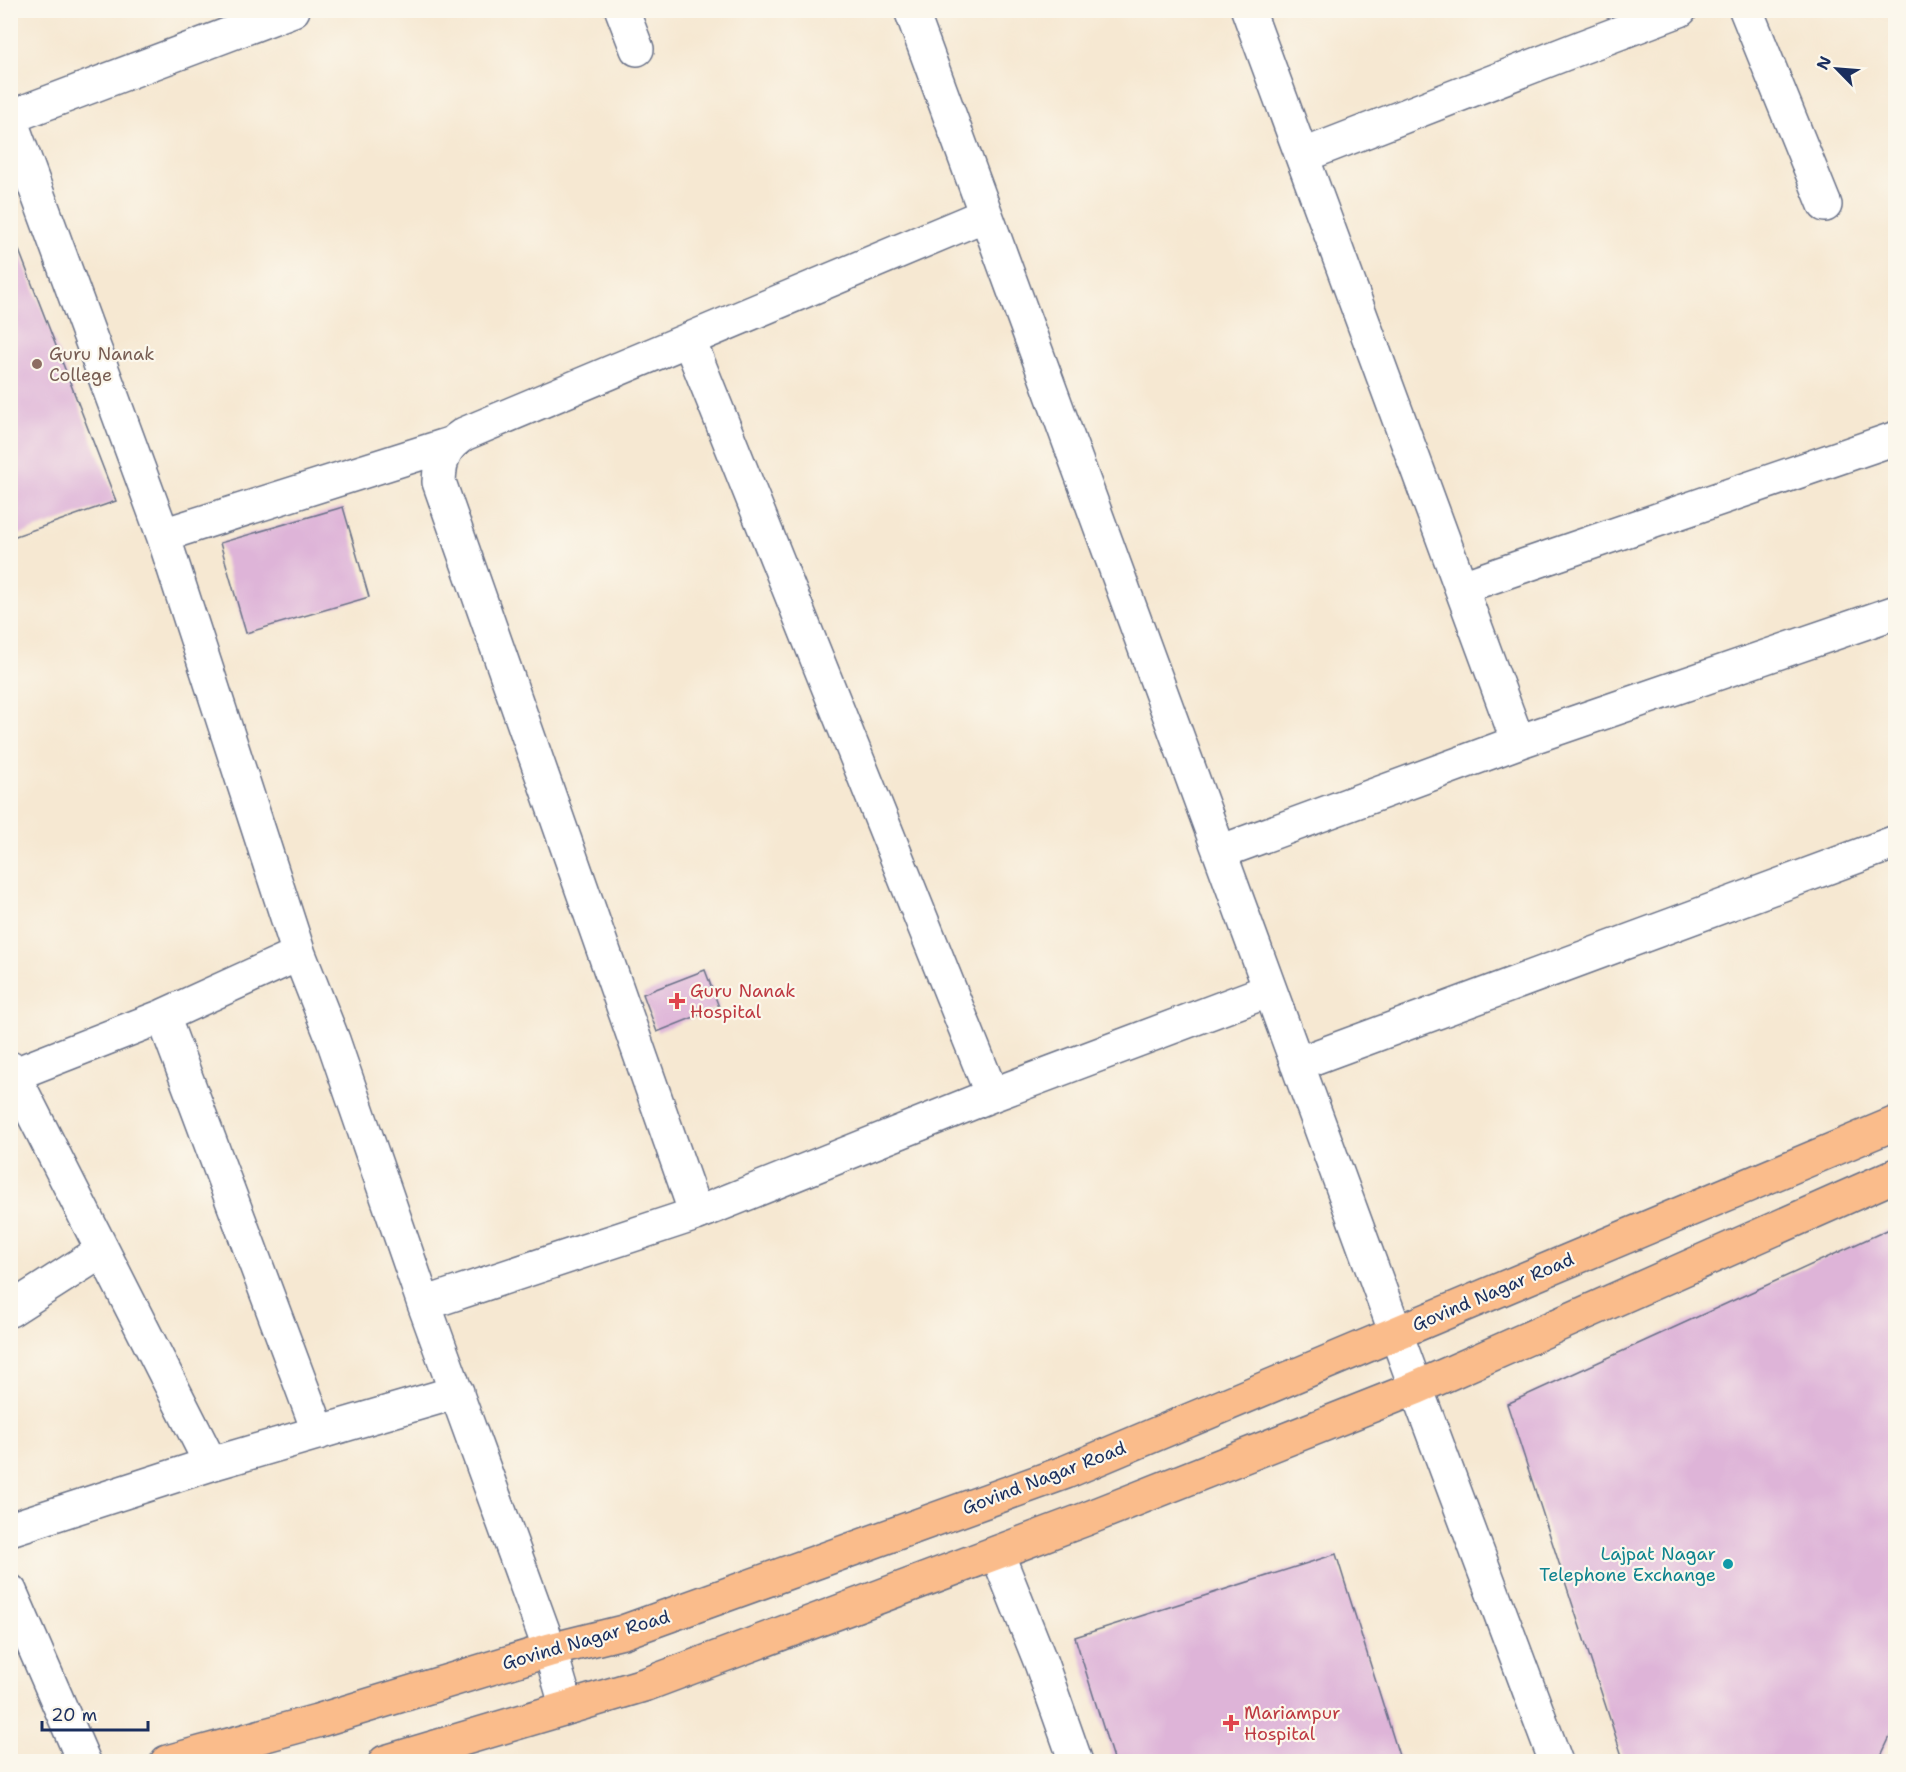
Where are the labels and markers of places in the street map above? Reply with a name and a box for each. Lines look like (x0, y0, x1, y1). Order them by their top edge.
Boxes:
place label: Guru Nanak College (49, 342, 155, 387)
marker: Guru Nanak College (30, 357, 44, 371)
place label: Guru Nanak Hospital (690, 979, 796, 1024)
marker: Guru Nanak Hospital (668, 992, 686, 1010)
place label: Lajpat Nagar Telephone Exchange (1539, 1542, 1716, 1587)
marker: Lajpat Nagar Telephone Exchange (1721, 1557, 1735, 1571)
place label: Mariampur Hospital (1244, 1701, 1341, 1746)
marker: Mariampur Hospital (1222, 1714, 1240, 1732)

